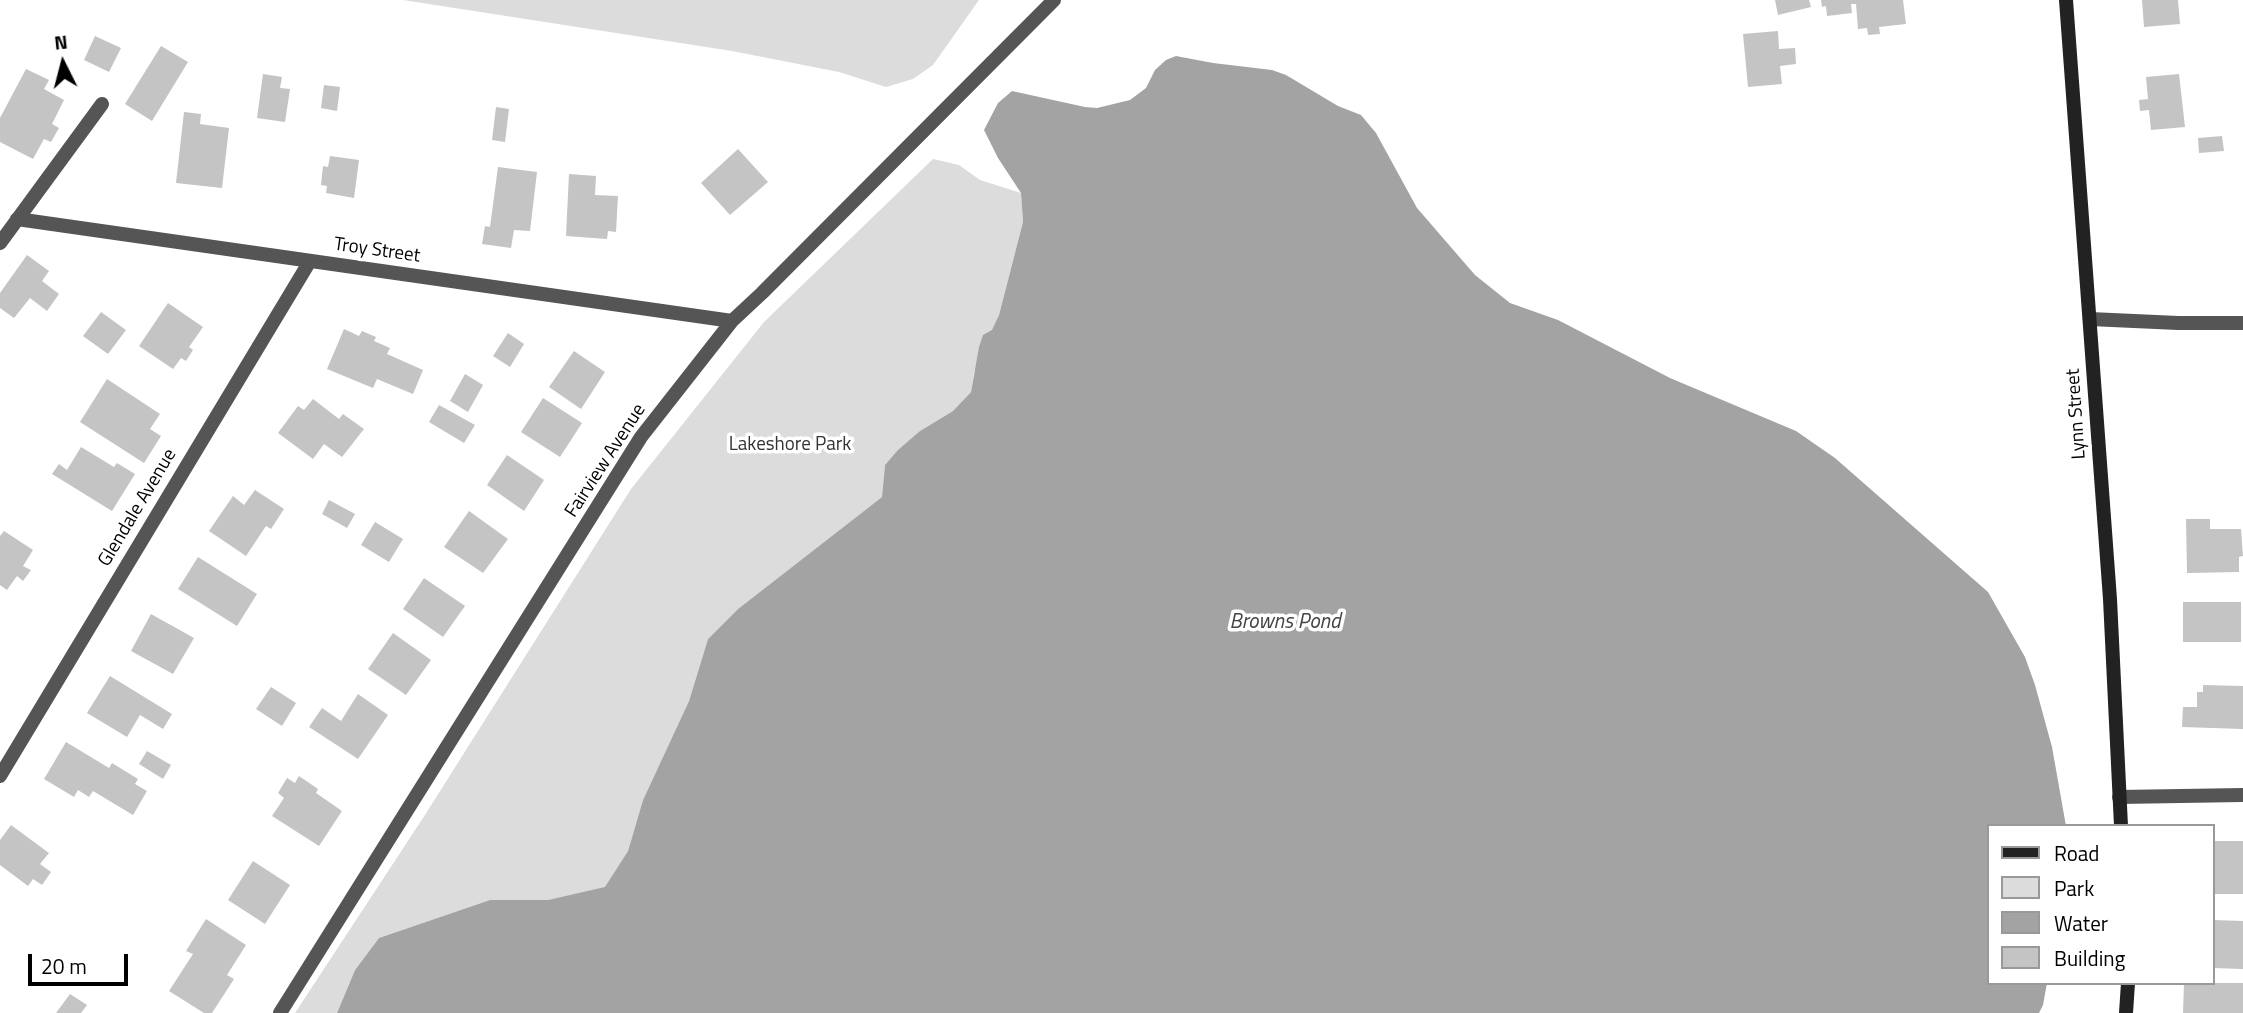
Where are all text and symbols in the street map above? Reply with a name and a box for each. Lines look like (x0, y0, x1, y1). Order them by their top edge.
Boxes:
text: N (53, 27, 69, 57)
north arrow (28, 28, 98, 98)
street label: Troy Street (332, 234, 422, 268)
street label: Lynn Street (2062, 368, 2092, 460)
street label: Fairview Avenue (561, 400, 651, 522)
park label: Lakeshore Park (729, 434, 851, 456)
street label: Glendale Avenue (94, 445, 182, 571)
water label: Browns Pond (1230, 610, 1340, 636)
legend (1988, 824, 2215, 985)
text: Road (2054, 837, 2099, 869)
text: Park (2054, 872, 2094, 904)
text: Water (2054, 907, 2108, 939)
scale bar (32, 940, 131, 984)
text: Building (2054, 942, 2125, 974)
text: 20 m (41, 950, 87, 982)

